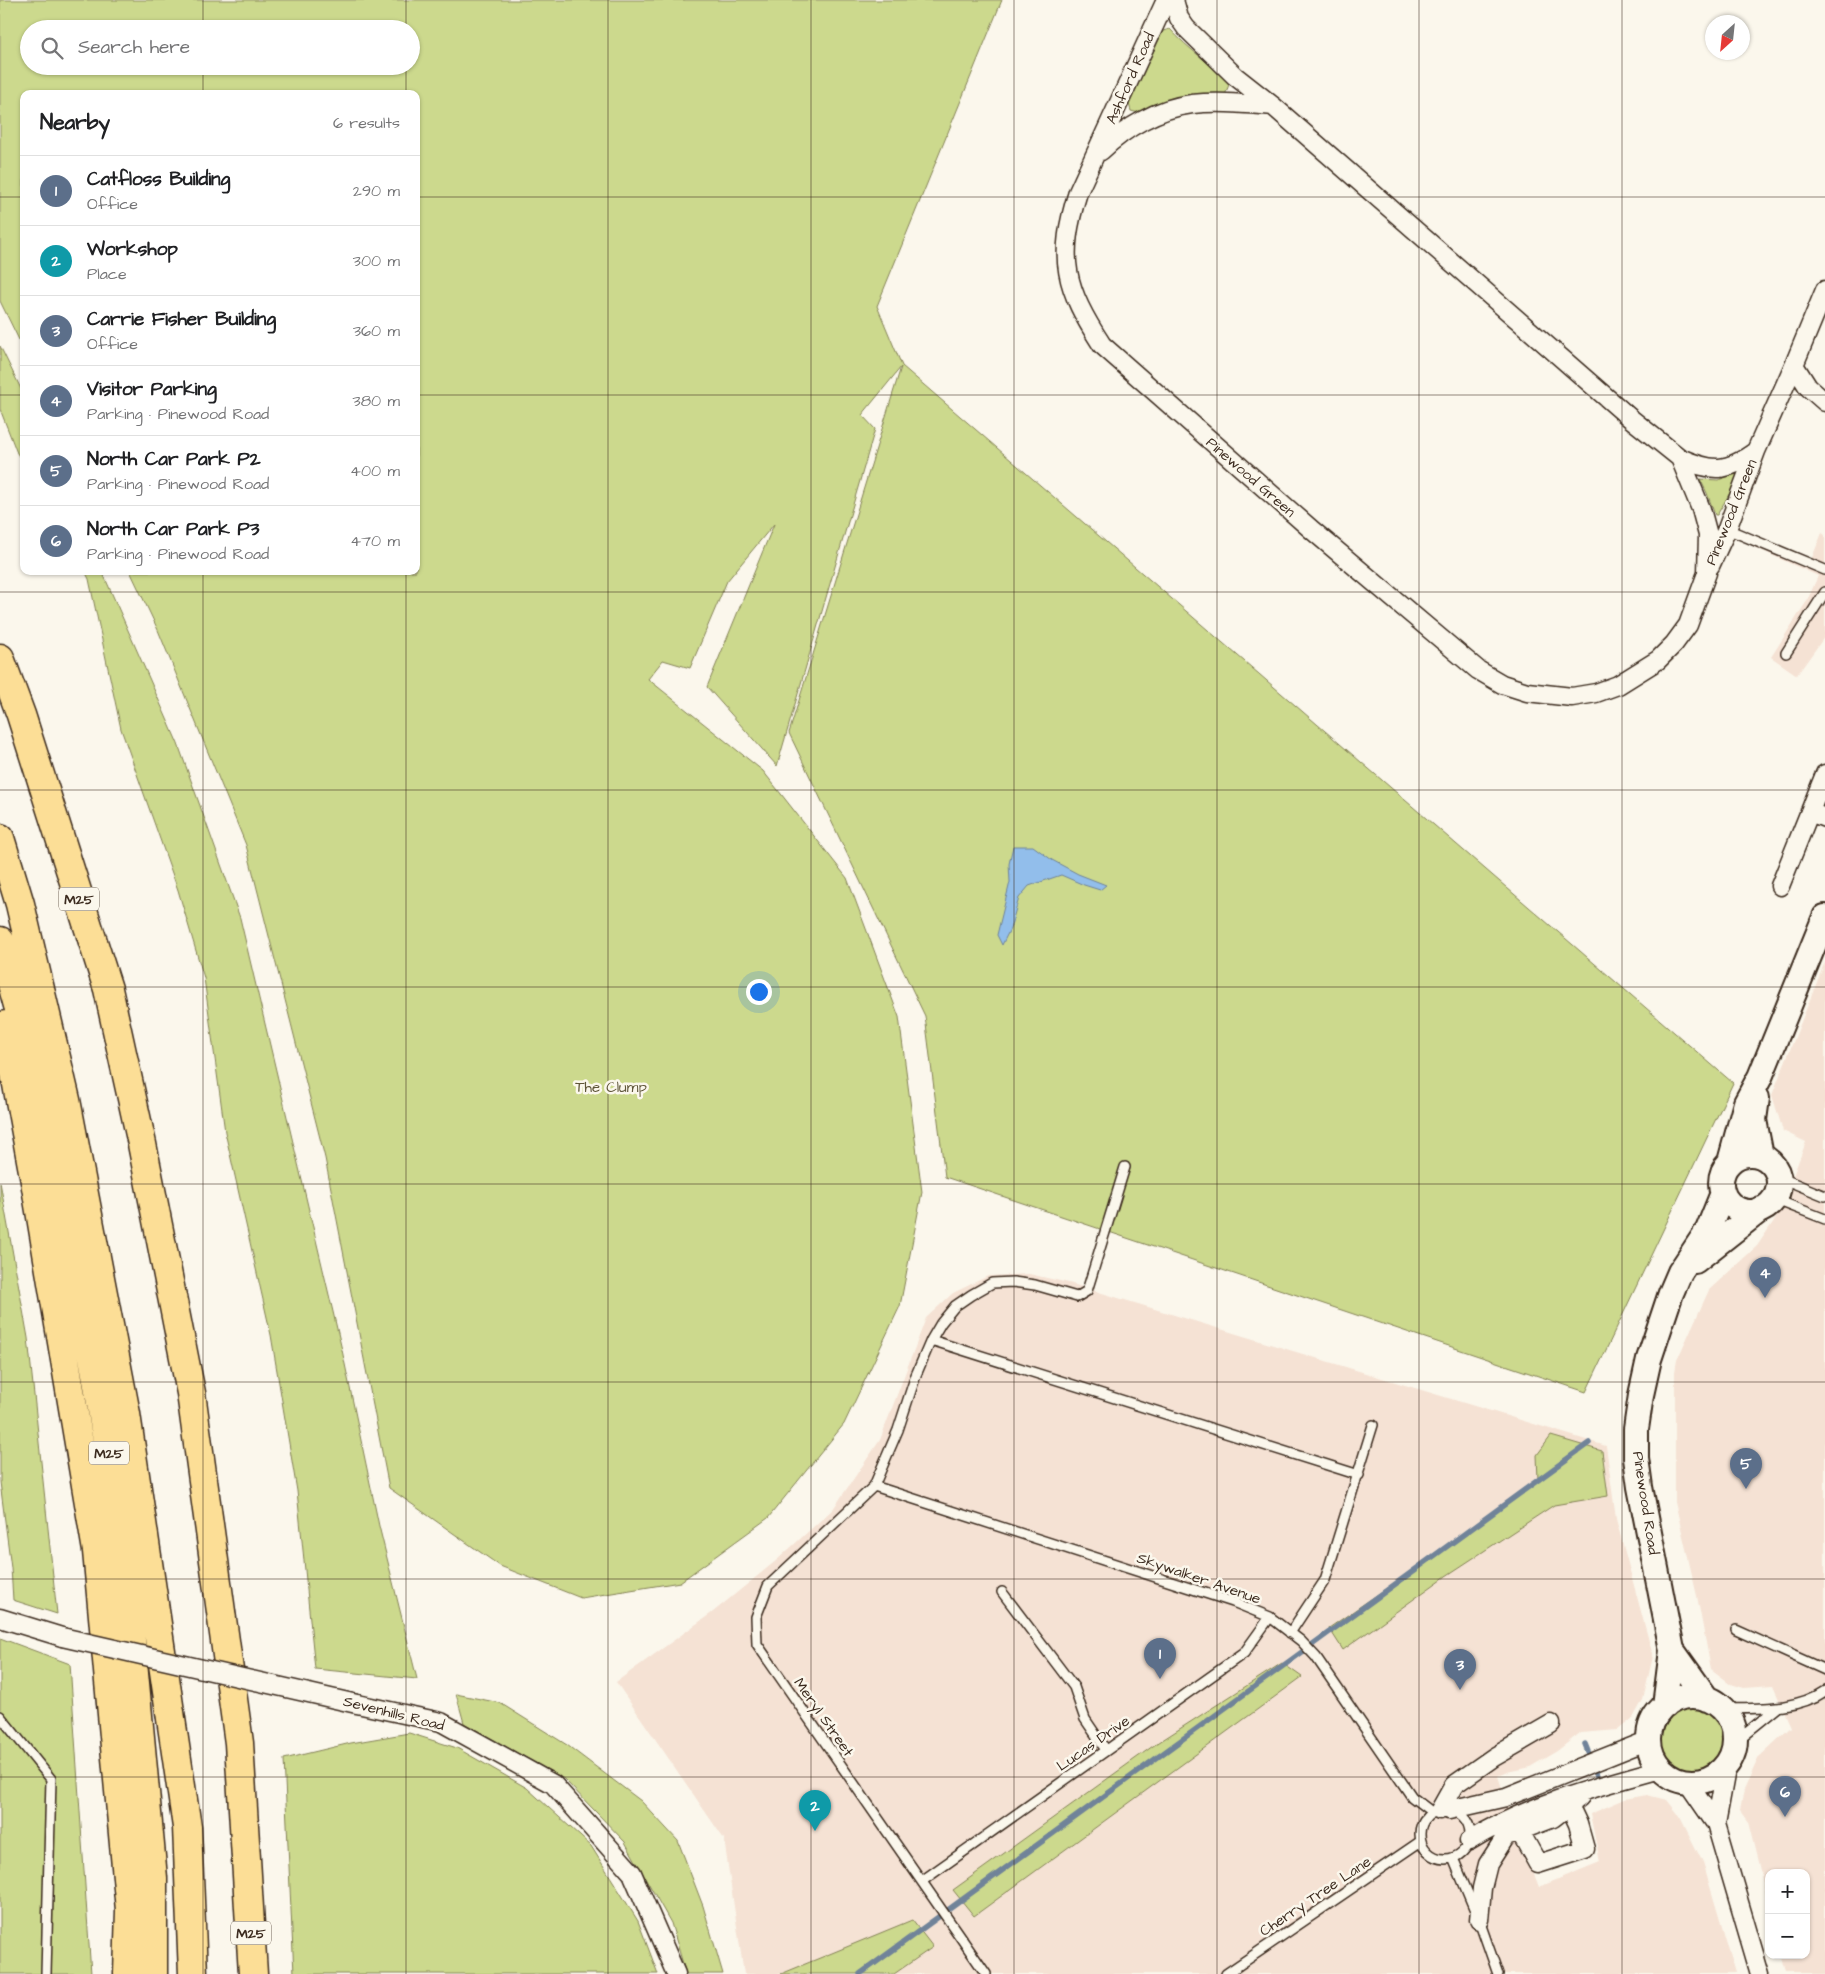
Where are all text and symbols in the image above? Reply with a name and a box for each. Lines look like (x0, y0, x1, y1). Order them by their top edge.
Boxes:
north arrow (1705, 15, 1750, 60)
search box (20, 20, 420, 75)
street label: Ashford Road (1101, 29, 1160, 127)
icon: search (38, 34, 66, 62)
text: Search here (78, 34, 190, 61)
text: Nearby (40, 108, 110, 137)
text: 6 results (333, 112, 400, 134)
text: Catfloss Building (87, 166, 230, 193)
text: 1 (55, 180, 57, 202)
text: 290 m (353, 180, 400, 202)
text: Office (87, 193, 138, 215)
text: Workshop (87, 236, 178, 263)
text: 2 (51, 250, 61, 272)
text: 300 m (353, 250, 400, 272)
text: Place (87, 263, 127, 285)
text: Carrie Fisher Building (87, 306, 276, 333)
text: 3 (52, 320, 60, 342)
text: 360 m (353, 320, 400, 342)
text: Office (87, 333, 138, 355)
text: Visitor Parking (87, 376, 217, 403)
text: 4 (51, 390, 61, 412)
text: 380 m (353, 390, 400, 412)
text: Parking · Pinewood Road (87, 403, 269, 425)
street label: Pinewood Green (1201, 433, 1300, 523)
text: North Car Park P2 (87, 446, 261, 473)
street label: Pinewood Green (1701, 456, 1762, 568)
text: 5 (50, 460, 62, 482)
text: 400 m (350, 460, 400, 482)
text: Parking · Pinewood Road (87, 473, 269, 495)
text: North Car Park P3 (87, 516, 259, 543)
text: 6 (51, 530, 61, 552)
text: 470 m (350, 530, 400, 552)
text: Parking · Pinewood Road (87, 543, 269, 565)
road number: M25 (59, 888, 99, 911)
your location (746, 979, 772, 1005)
park label: The Clump (575, 1077, 647, 1098)
pin: 4 (1749, 1257, 1781, 1298)
road number: M25 (89, 1442, 129, 1465)
pin: 5 (1730, 1448, 1762, 1489)
street label: Pinewood Road (1627, 1450, 1664, 1557)
street label: Skywalker Avenue (1134, 1547, 1264, 1610)
pin: 1 (1144, 1638, 1176, 1679)
pin: 3 (1444, 1649, 1476, 1690)
street label: Meryl Street (788, 1674, 858, 1761)
street label: Sevenhills Road (341, 1691, 447, 1736)
street label: Lucas Drive (1053, 1710, 1134, 1776)
pin: 6 (1769, 1776, 1801, 1817)
pin: 2 (799, 1790, 831, 1831)
street label: Cherry Tree Lane (1255, 1851, 1376, 1942)
map controls (1765, 1869, 1810, 1959)
button: + (1765, 1869, 1810, 1914)
button: − (1765, 1914, 1810, 1959)
road number: M25 (231, 1922, 271, 1945)

